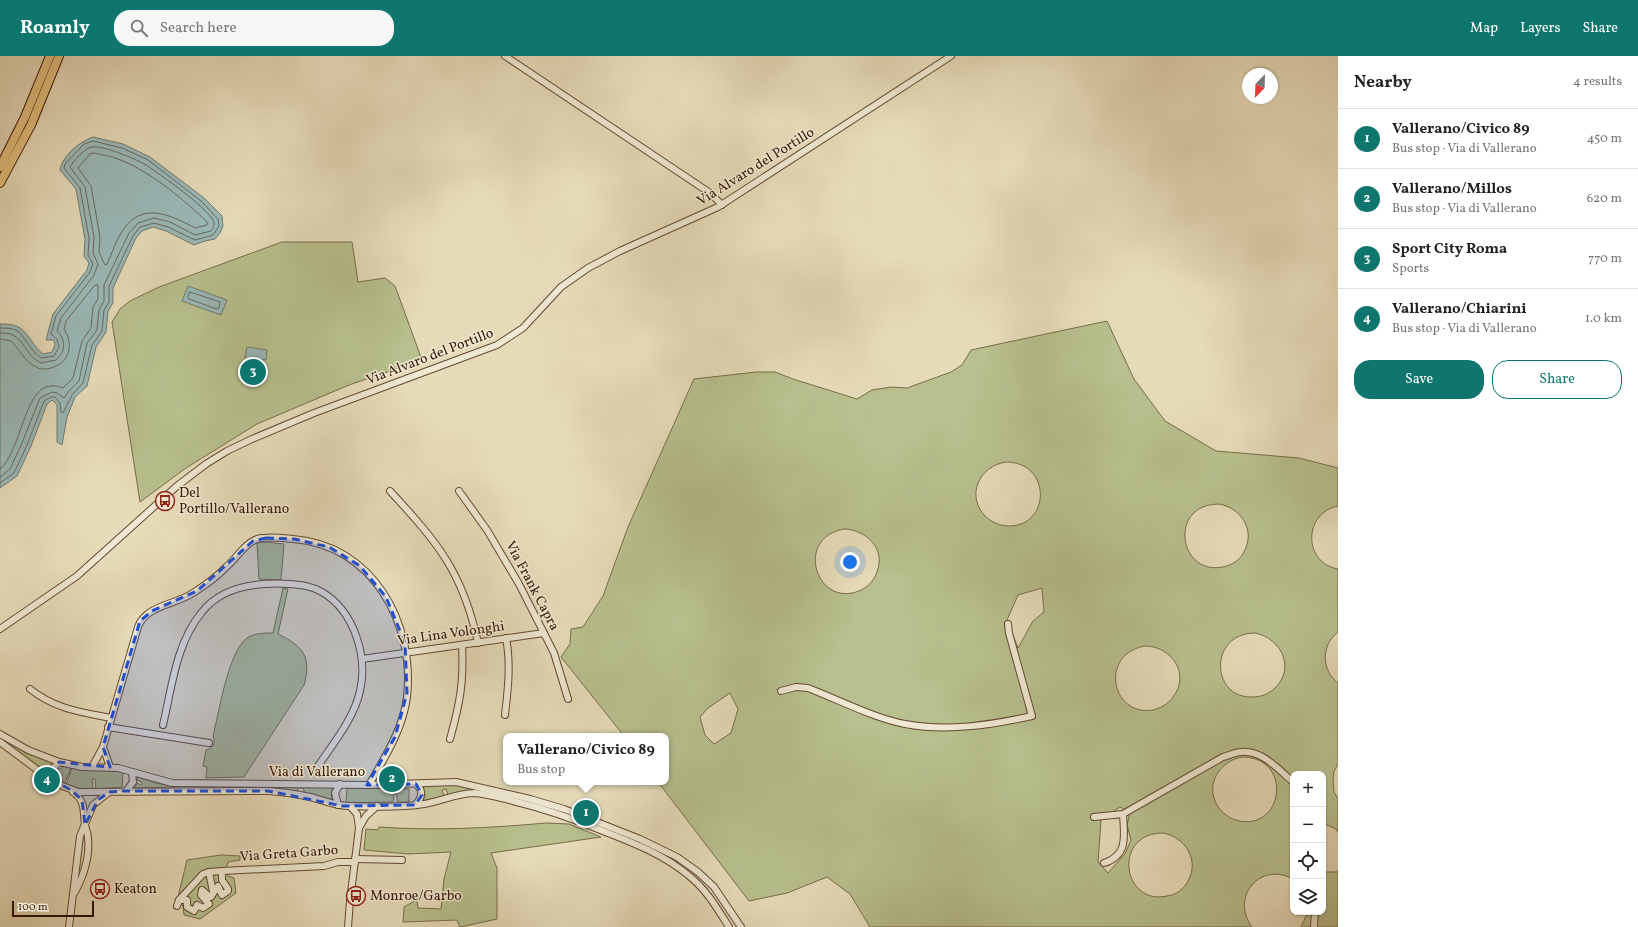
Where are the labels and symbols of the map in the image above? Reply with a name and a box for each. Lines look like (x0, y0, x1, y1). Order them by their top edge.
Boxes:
north arrow (1242, 68, 1278, 104)
street label: Via Alvaro del Portillo (694, 123, 818, 211)
street label: Via Alvaro del Portillo (364, 324, 496, 390)
pin: 3 (240, 357, 266, 387)
place label: Del Portillo/Vallerano (179, 484, 289, 519)
bus stop icon: Del Portillo/Vallerano (154, 490, 176, 512)
street label: Via Frank Capra (500, 538, 564, 634)
your location (840, 552, 860, 572)
street label: Via Lina Volonghi (396, 617, 506, 651)
street label: Via di Vallerano (269, 763, 365, 782)
pin: 2 (379, 764, 405, 794)
pin: 4 (34, 765, 60, 795)
pin: 1 (573, 798, 599, 828)
street label: Via Greta Garbo (239, 841, 339, 867)
bus stop icon: Keaton (89, 878, 111, 900)
place label: Keaton (114, 880, 157, 899)
bus stop icon: Monroe/Garbo (345, 885, 367, 907)
place label: Monroe/Garbo (370, 887, 462, 906)
scale bar (12, 899, 94, 918)

